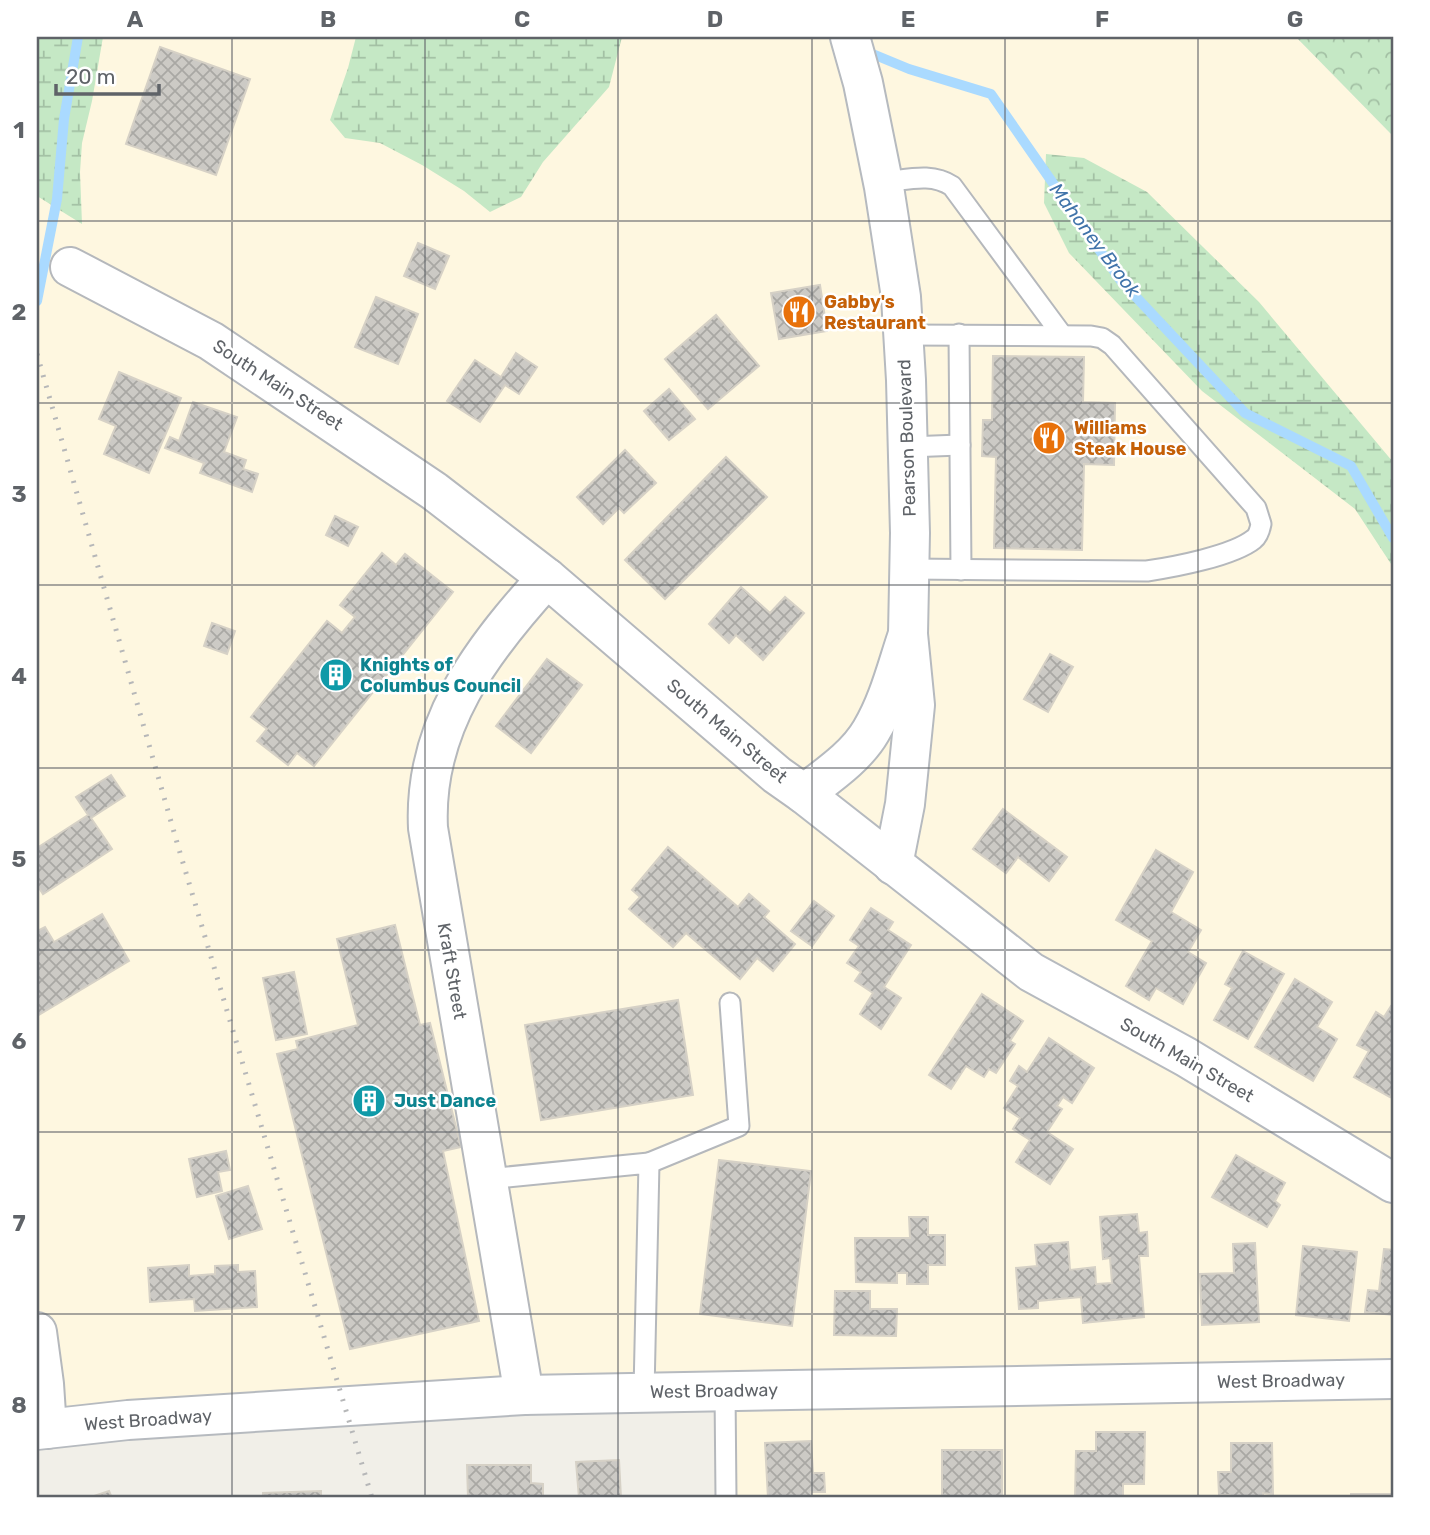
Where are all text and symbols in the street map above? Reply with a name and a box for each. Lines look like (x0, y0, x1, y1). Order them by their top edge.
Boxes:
text: A (127, 5, 144, 33)
text: B (320, 5, 336, 33)
text: C (514, 5, 530, 33)
text: D (707, 5, 723, 33)
text: E (901, 5, 915, 33)
text: F (1095, 5, 1109, 33)
text: G (1287, 5, 1303, 33)
scale bar (56, 52, 159, 96)
text: 20 m (66, 64, 115, 89)
text: 1 (13, 116, 25, 144)
water label: Mahoney Brook (1045, 179, 1145, 302)
place label: Gabby's Restaurant (824, 291, 926, 334)
restaurant icon: Gabby's Restaurant (780, 293, 818, 331)
text: 2 (12, 298, 26, 326)
street label: South Main Street (209, 335, 347, 435)
street label: Pearson Boulevard (893, 359, 921, 517)
place label: Williams Steak House (1074, 417, 1187, 460)
restaurant icon: Williams Steak House (1030, 419, 1068, 457)
text: 3 (11, 480, 27, 508)
place label: Knights of Columbus Council (360, 654, 521, 697)
building icon: Knights of Columbus Council (317, 656, 355, 694)
text: 4 (11, 662, 27, 690)
street label: South Main Street (662, 674, 792, 788)
text: 5 (12, 845, 27, 873)
street label: Kraft Street (433, 921, 471, 1021)
street label: South Main Street (1116, 1013, 1258, 1107)
text: 6 (12, 1027, 27, 1055)
building icon: Just Dance (350, 1082, 388, 1120)
place label: Just Dance (394, 1090, 496, 1112)
text: 7 (12, 1209, 26, 1237)
street label: West Broadway (1217, 1369, 1345, 1393)
street label: West Broadway (650, 1379, 778, 1403)
text: 8 (11, 1391, 27, 1419)
street label: West Broadway (83, 1405, 213, 1435)

